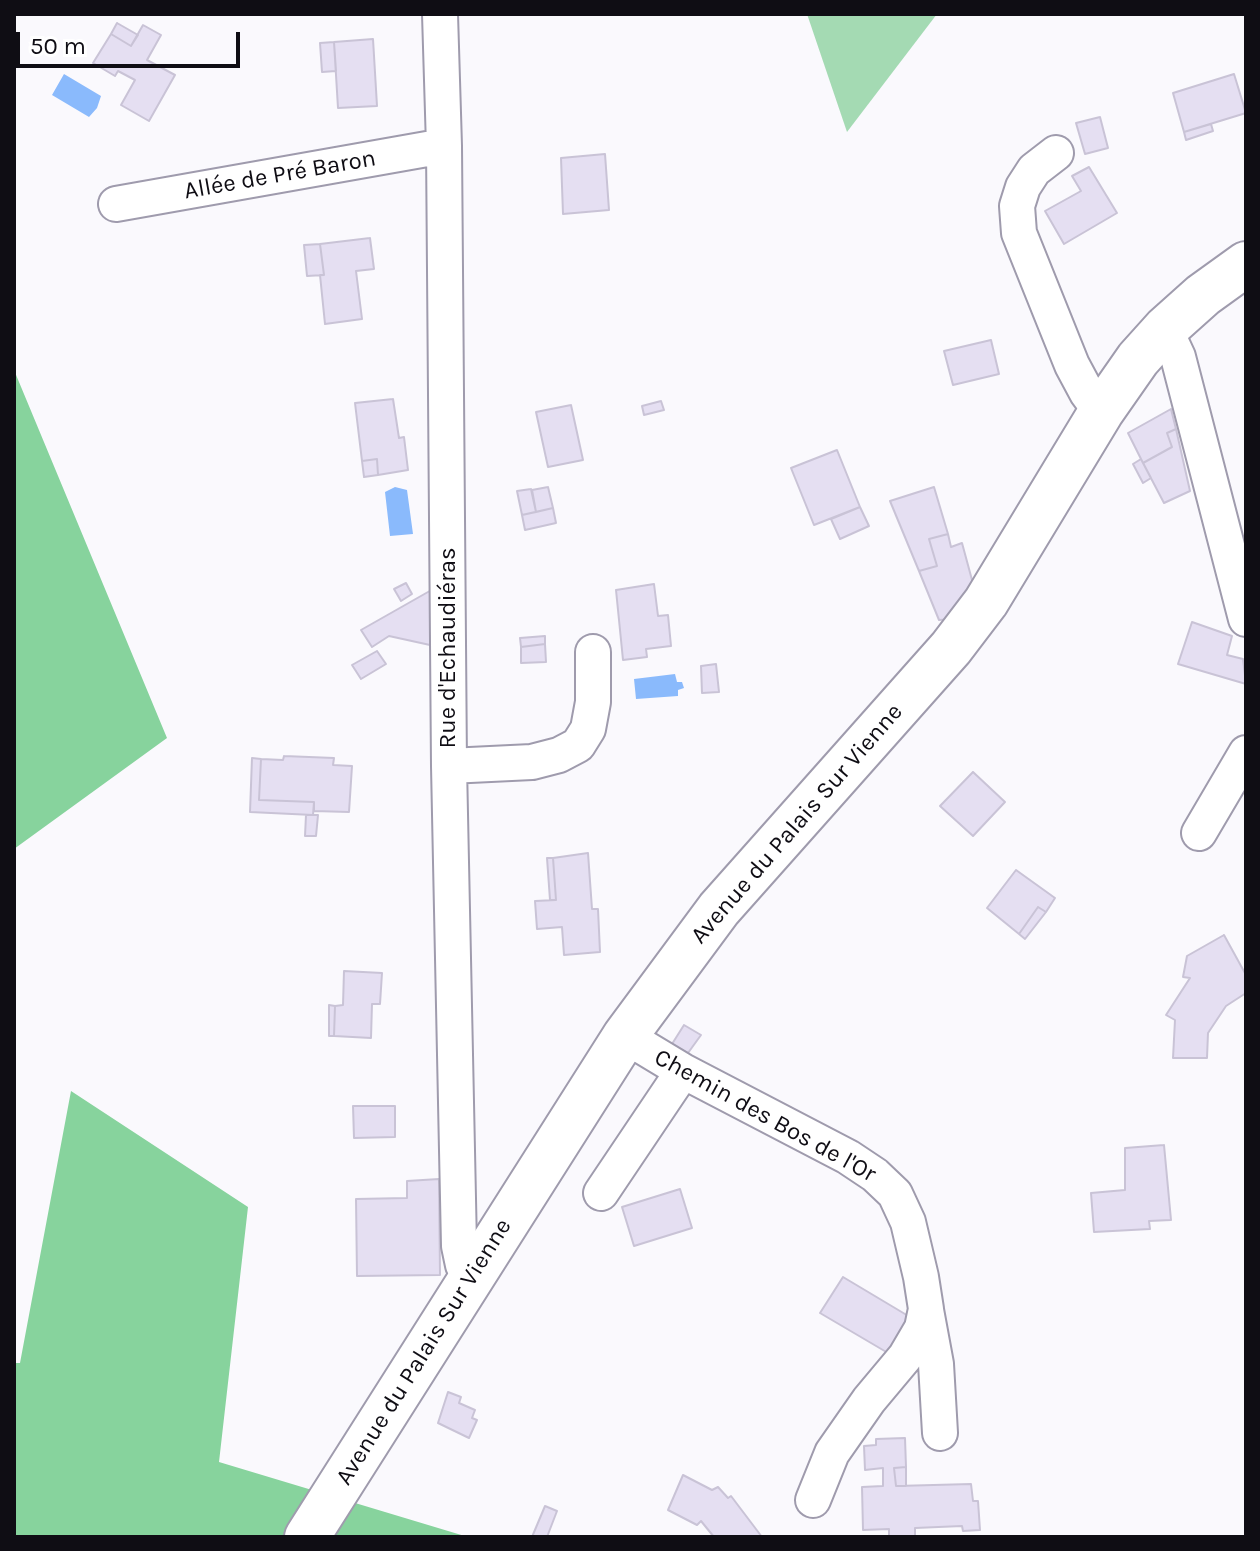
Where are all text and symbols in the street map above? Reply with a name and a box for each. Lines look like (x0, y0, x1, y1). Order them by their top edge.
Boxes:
scale bar (20, 16, 244, 66)
text: 50 m (30, 32, 86, 60)
street label: Allée de Pré Baron (182, 144, 378, 206)
street label: Rue d'Echaudiéras (434, 547, 462, 749)
street label: Avenue du Palais Sur Vienne (685, 698, 909, 950)
street label: Chemin des Bos de l'Or (649, 1043, 881, 1189)
street label: Avenue du Palais Sur Vienne (330, 1213, 518, 1491)

